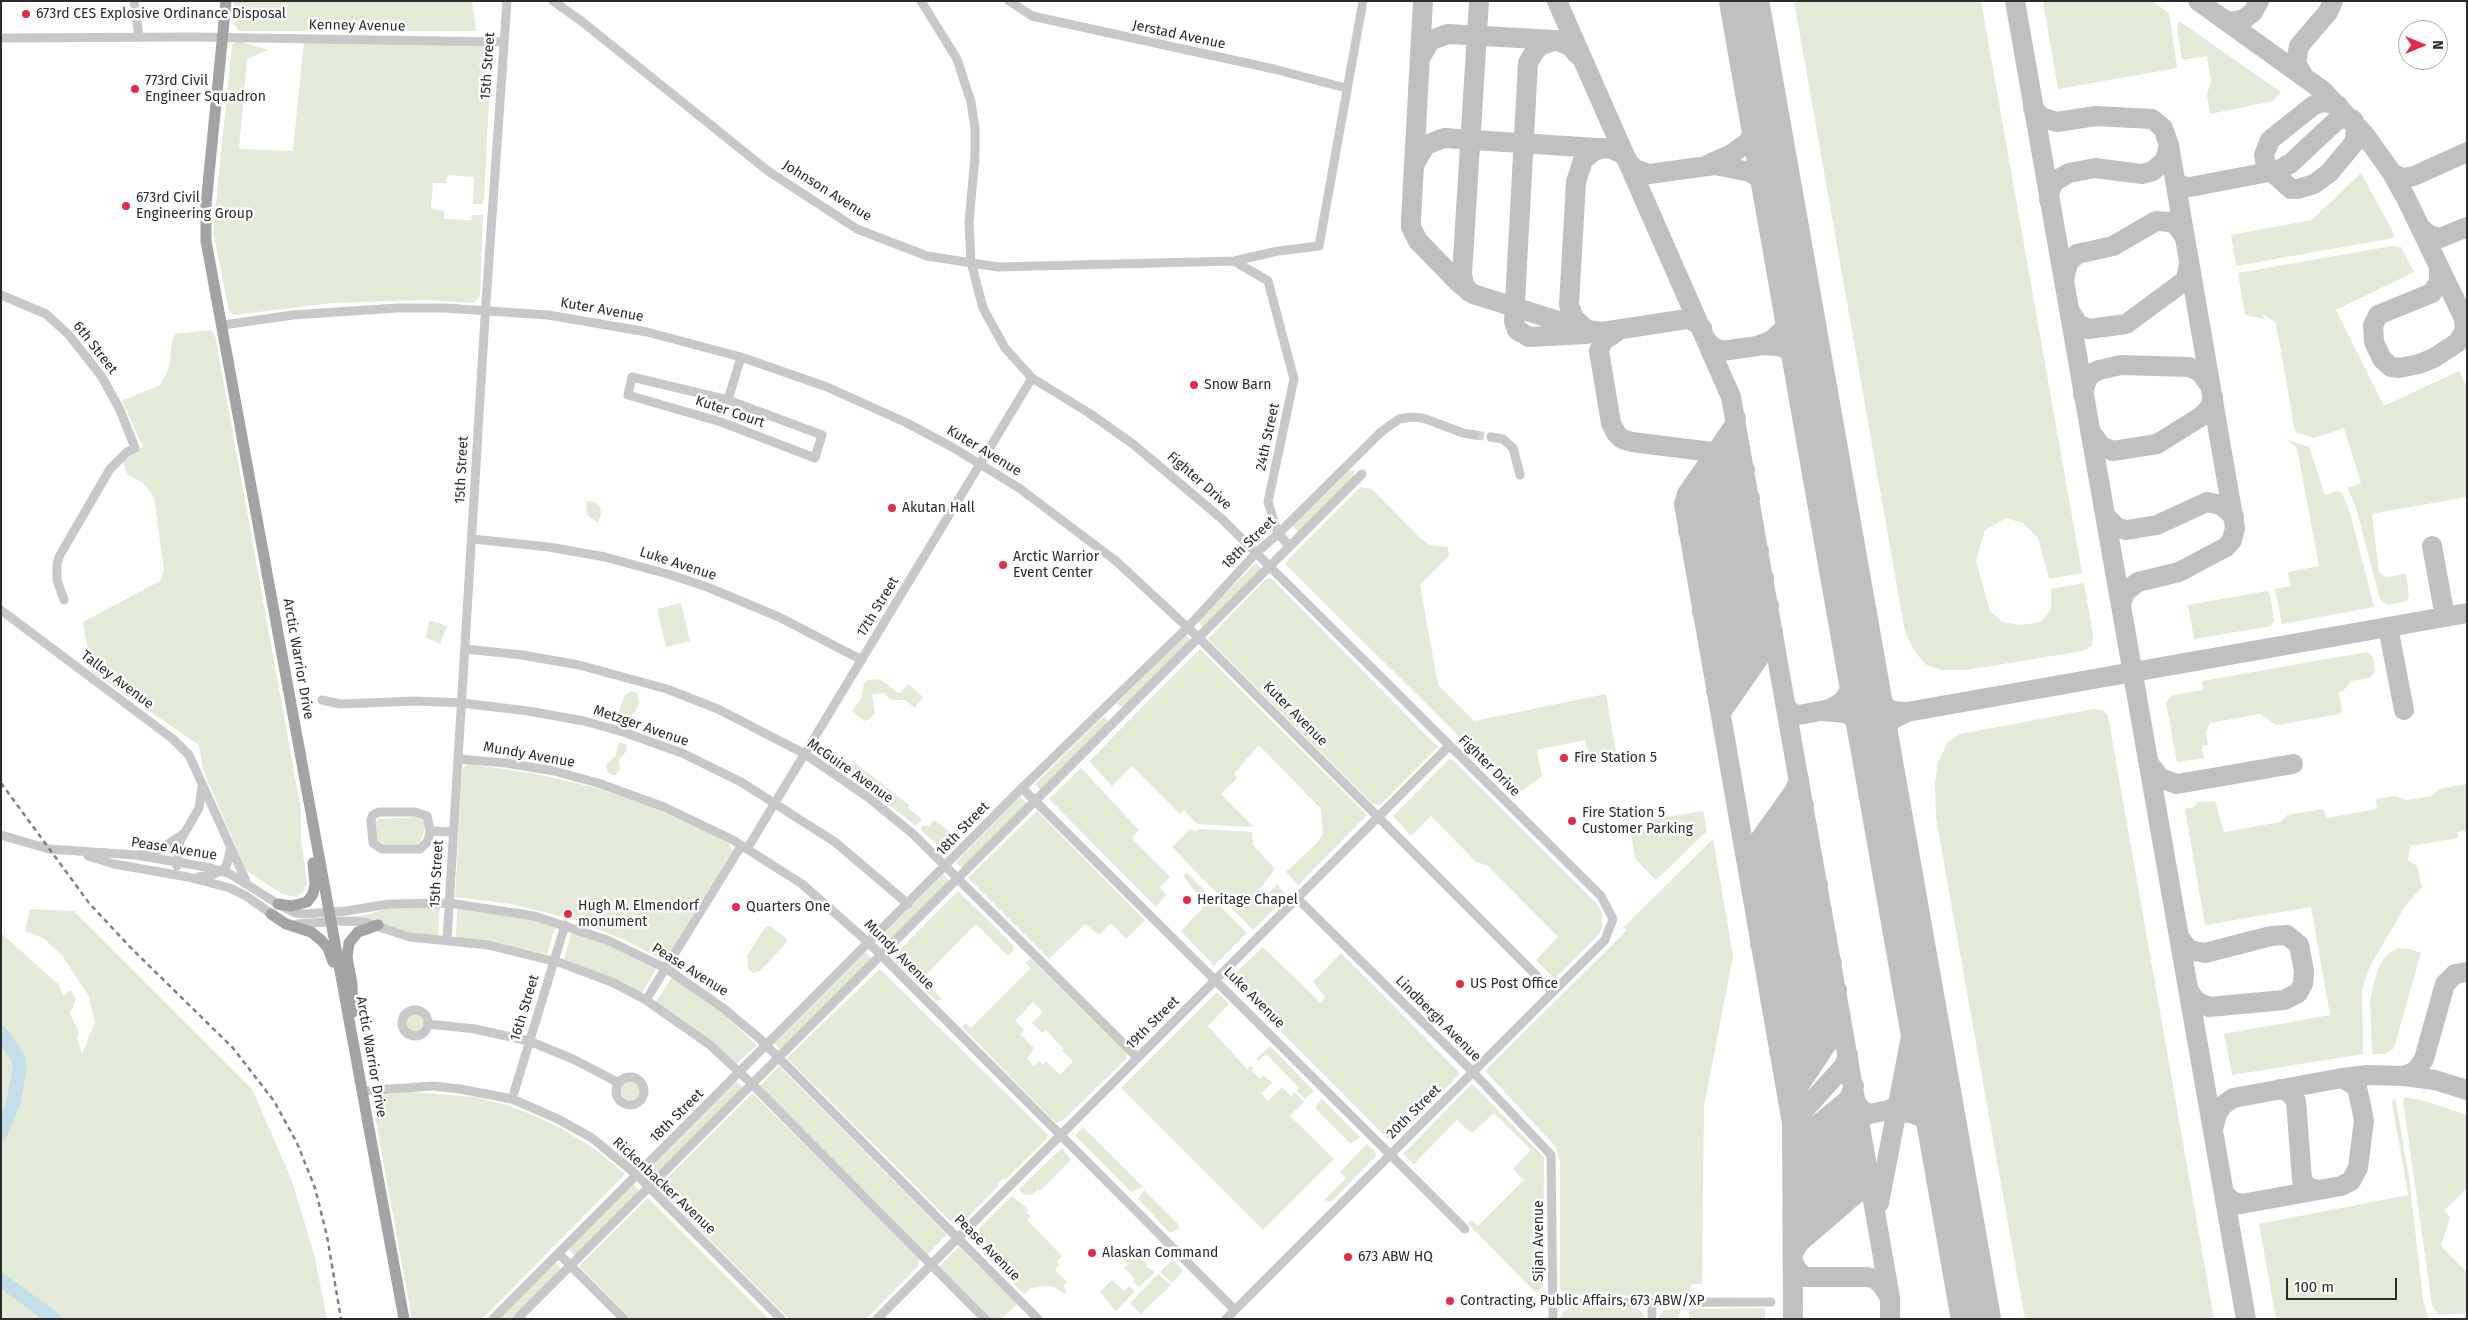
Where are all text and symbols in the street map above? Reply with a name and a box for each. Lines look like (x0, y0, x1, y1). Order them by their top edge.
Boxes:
place label: 673rd CES Explosive Ordinance Disposal (36, 6, 286, 22)
marker: 673rd CES Explosive Ordinance Disposal (20, 8, 32, 20)
street label: Kenney Avenue (308, 17, 406, 35)
street label: Jerstad Avenue (1131, 17, 1227, 53)
north arrow (2398, 20, 2448, 70)
street label: 15th Street (477, 32, 499, 100)
text: N (2429, 40, 2446, 50)
place label: 773rd Civil Engineer Squadron (145, 73, 266, 105)
marker: 773rd Civil Engineer Squadron (129, 83, 141, 95)
street label: Johnson Avenue (779, 157, 875, 225)
place label: 673rd Civil Engineering Group (136, 190, 253, 222)
marker: 673rd Civil Engineering Group (120, 200, 132, 212)
street label: Kuter Avenue (559, 294, 645, 326)
street label: 6th Street (69, 318, 121, 378)
place label: Snow Barn (1204, 377, 1271, 393)
marker: Snow Barn (1188, 379, 1200, 391)
street label: Kuter Court (693, 392, 767, 432)
street label: 24th Street (1253, 402, 1283, 472)
street label: Kuter Avenue (944, 422, 1024, 480)
street label: 15th Street (452, 436, 472, 504)
street label: Fighter Drive (1163, 448, 1235, 514)
place label: Akutan Hall (902, 500, 975, 516)
marker: Akutan Hall (886, 502, 898, 514)
street label: 18th Street (1218, 513, 1280, 573)
street label: Luke Avenue (637, 544, 719, 584)
place label: Arctic Warrior Event Center (1013, 549, 1099, 582)
marker: Arctic Warrior Event Center (997, 559, 1009, 571)
street label: 17th Street (853, 574, 903, 640)
street label: Arctic Warrior Drive (279, 597, 317, 721)
street label: Talley Avenue (77, 647, 157, 713)
street label: Kuter Avenue (1259, 678, 1331, 750)
street label: Metzger Avenue (591, 702, 691, 750)
street label: Fighter Drive (1455, 732, 1523, 800)
street label: McGuire Avenue (804, 735, 896, 807)
street label: Mundy Avenue (482, 739, 576, 771)
place label: Fire Station 5 (1574, 750, 1657, 766)
marker: Fire Station 5 (1558, 752, 1570, 764)
street label: 18th Street (933, 798, 993, 860)
place label: Fire Station 5 Customer Parking (1582, 805, 1693, 838)
marker: Fire Station 5 Customer Parking (1566, 815, 1578, 827)
street label: Pease Avenue (130, 834, 218, 864)
street label: 15th Street (427, 840, 447, 908)
place label: Heritage Chapel (1197, 892, 1298, 908)
marker: Heritage Chapel (1181, 894, 1193, 906)
place label: Hugh M. Elmendorf monument (578, 898, 699, 930)
place label: Quarters One (746, 899, 830, 915)
marker: Quarters One (730, 901, 742, 913)
marker: Hugh M. Elmendorf monument (562, 908, 574, 920)
street label: Mundy Avenue (860, 916, 938, 994)
street label: Pease Avenue (649, 940, 731, 1000)
street label: Luke Avenue (1220, 964, 1288, 1032)
street label: 16th Street (507, 973, 543, 1043)
street label: Lindbergh Avenue (1392, 973, 1484, 1065)
place label: US Post Office (1470, 976, 1558, 992)
marker: US Post Office (1454, 978, 1466, 990)
street label: 19th Street (1123, 993, 1183, 1053)
street label: Arctic Warrior Drive (352, 995, 390, 1119)
street label: 20th Street (1383, 1081, 1445, 1143)
street label: 18th Street (647, 1086, 707, 1146)
street label: Rickenbacker Avenue (609, 1134, 719, 1238)
street label: Sijan Avenue (1531, 1200, 1547, 1282)
street label: Pease Avenue (950, 1211, 1024, 1285)
place label: Alaskan Command (1102, 1245, 1218, 1261)
marker: Alaskan Command (1086, 1247, 1098, 1259)
place label: 673 ABW HQ (1358, 1249, 1433, 1265)
marker: 673 ABW HQ (1342, 1251, 1354, 1263)
scale bar (2288, 1268, 2399, 1300)
text: 100 m (2294, 1278, 2334, 1296)
place label: Contracting, Public Affairs, 673 ABW/XP (1460, 1293, 1705, 1309)
marker: Contracting, Public Affairs, 673 ABW/XP (1444, 1295, 1456, 1307)

